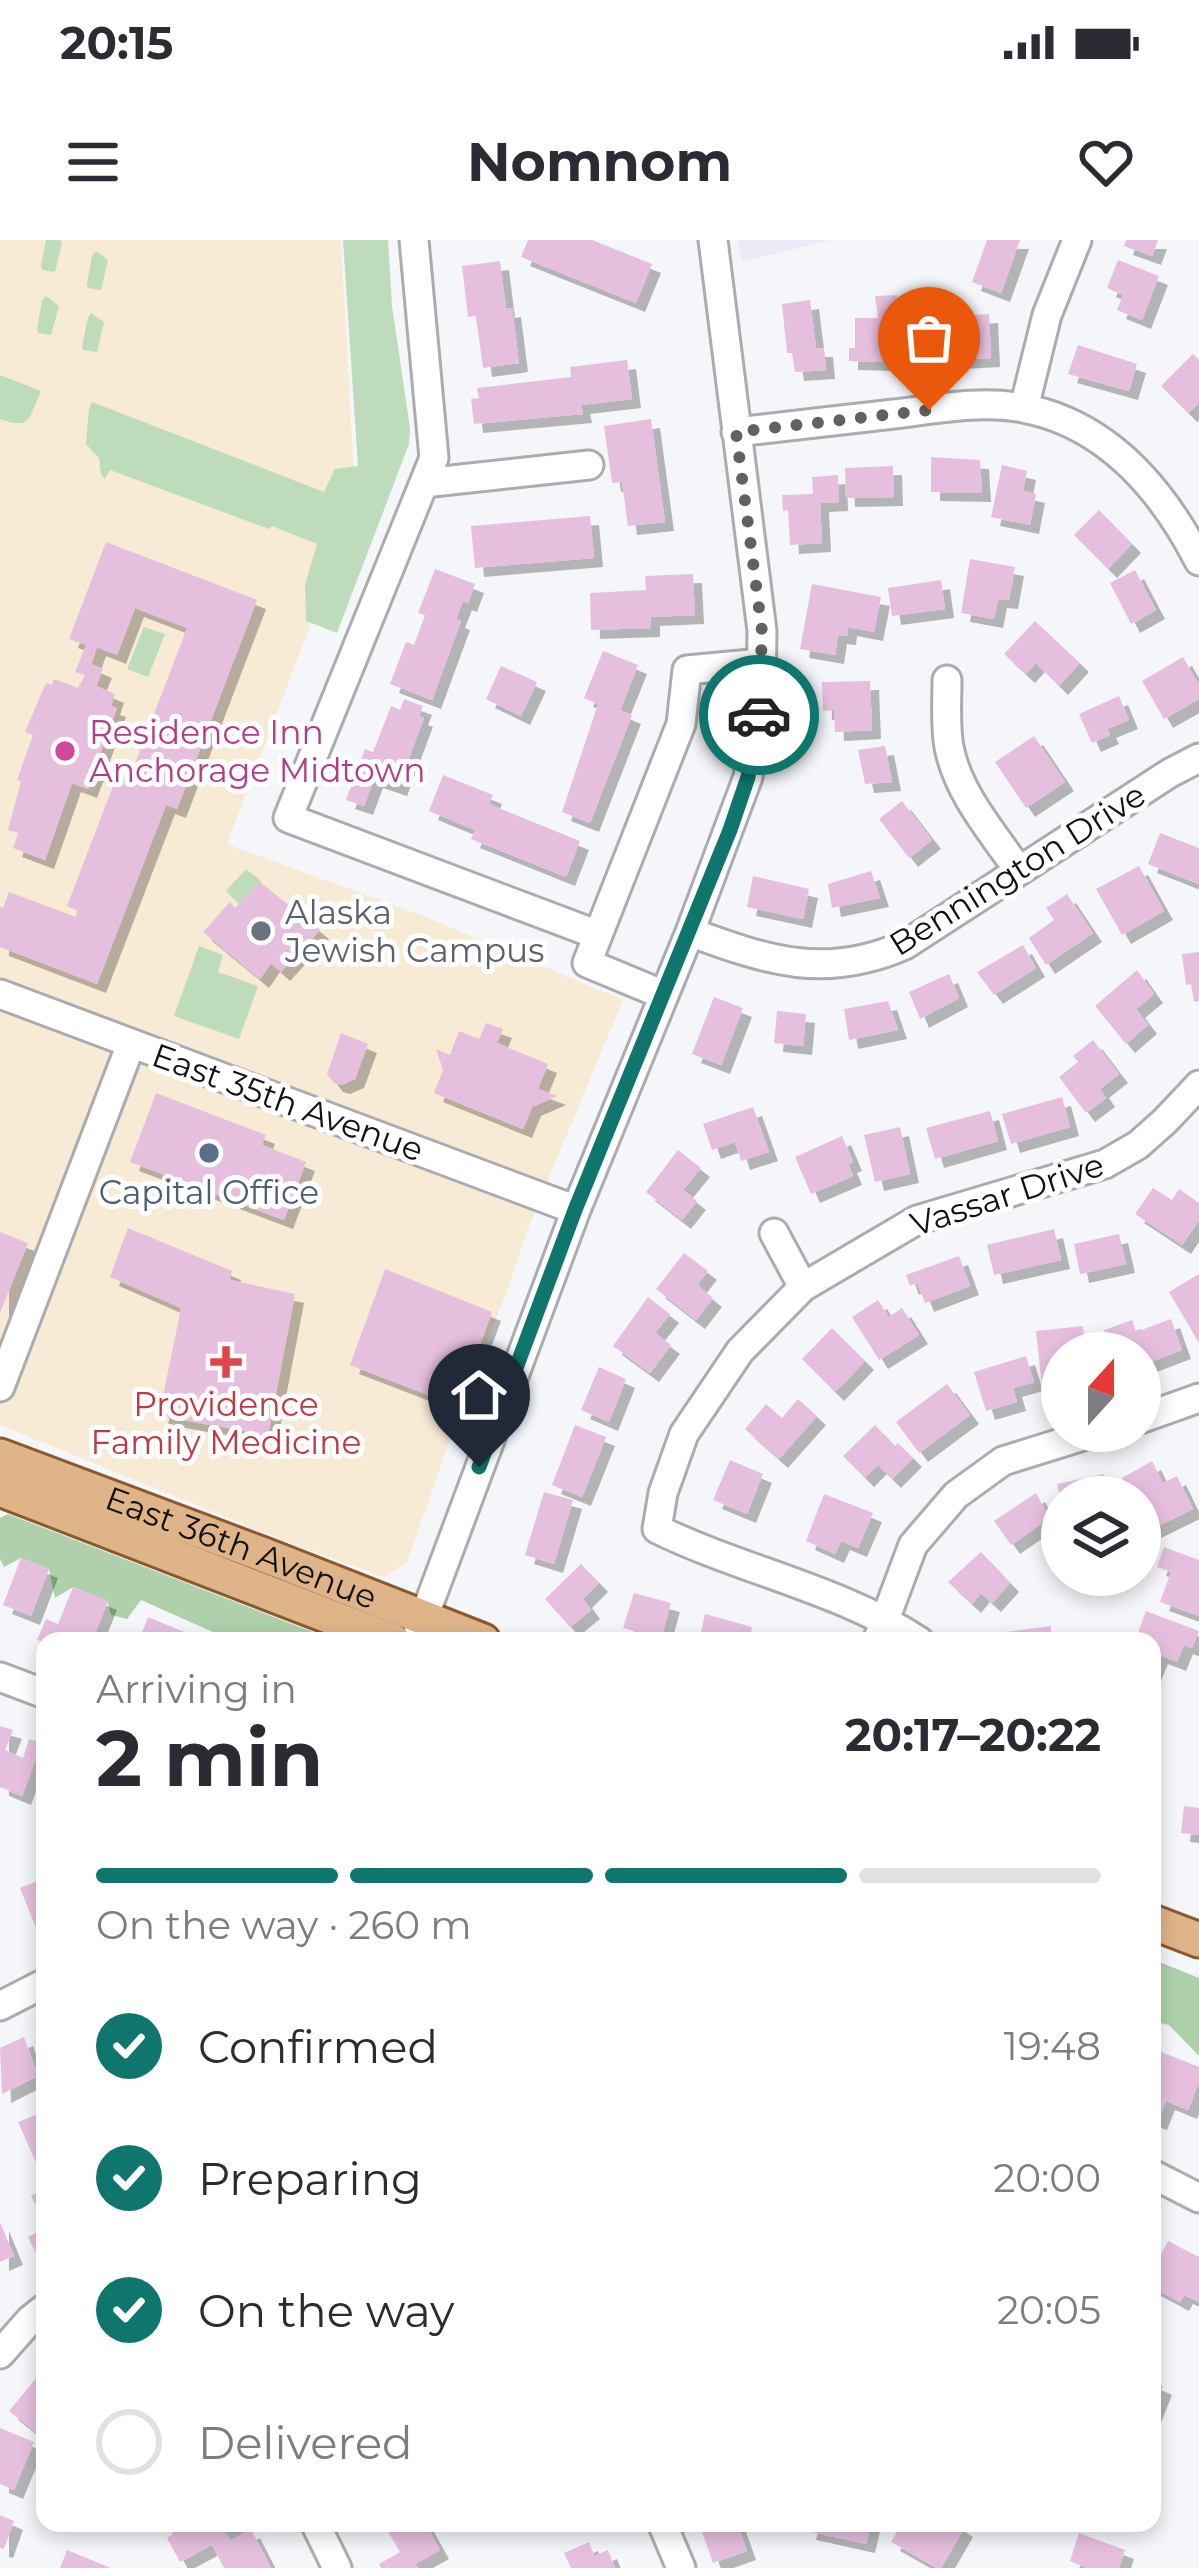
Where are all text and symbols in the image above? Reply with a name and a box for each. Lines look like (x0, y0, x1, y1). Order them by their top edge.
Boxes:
text: 20:15 (60, 15, 173, 70)
icon: menu (60, 129, 126, 195)
text: Nomnom (467, 129, 732, 195)
icon: heart (1073, 129, 1139, 195)
pin (878, 287, 980, 410)
icon: bag (896, 305, 962, 371)
courier (699, 655, 819, 775)
icon: car (726, 682, 792, 748)
place label: Residence Inn Anchorage Midtown (89, 712, 426, 790)
marker: Residence Inn Anchorage Midtown (52, 738, 78, 764)
street label: Bennington Drive (882, 774, 1152, 964)
place label: Alaska Jewish Campus (284, 892, 544, 970)
marker: Alaska Jewish Campus (248, 918, 274, 944)
street label: East 35th Avenue (147, 1034, 429, 1170)
marker: Capital Office (196, 1140, 222, 1166)
street label: Vassar Drive (905, 1144, 1109, 1244)
place label: Capital Office (99, 1172, 319, 1212)
north arrow (1041, 1332, 1161, 1452)
map controls (1041, 1332, 1161, 1596)
pin (428, 1344, 530, 1467)
marker: Providence Family Medicine (210, 1346, 242, 1378)
icon: home (446, 1362, 512, 1428)
place label: Providence Family Medicine (91, 1384, 361, 1462)
button: layers (1041, 1476, 1161, 1596)
street label: East 36th Avenue (100, 1477, 383, 1617)
text: Arriving in (96, 1665, 297, 1713)
text: 20:17–20:22 (845, 1707, 1101, 1762)
text: 2 min (96, 1710, 323, 1806)
text: On the way · 260 m (96, 1901, 472, 1949)
icon: check (96, 2013, 162, 2079)
text: Confirmed (198, 2019, 438, 2074)
text: 19:48 (1004, 2022, 1101, 2070)
icon: check (96, 2145, 162, 2211)
text: Preparing (198, 2151, 422, 2206)
text: 20:00 (993, 2154, 1101, 2202)
icon: check (96, 2277, 162, 2343)
text: On the way (198, 2283, 454, 2338)
text: 20:05 (997, 2286, 1101, 2334)
text: Delivered (198, 2415, 413, 2470)

